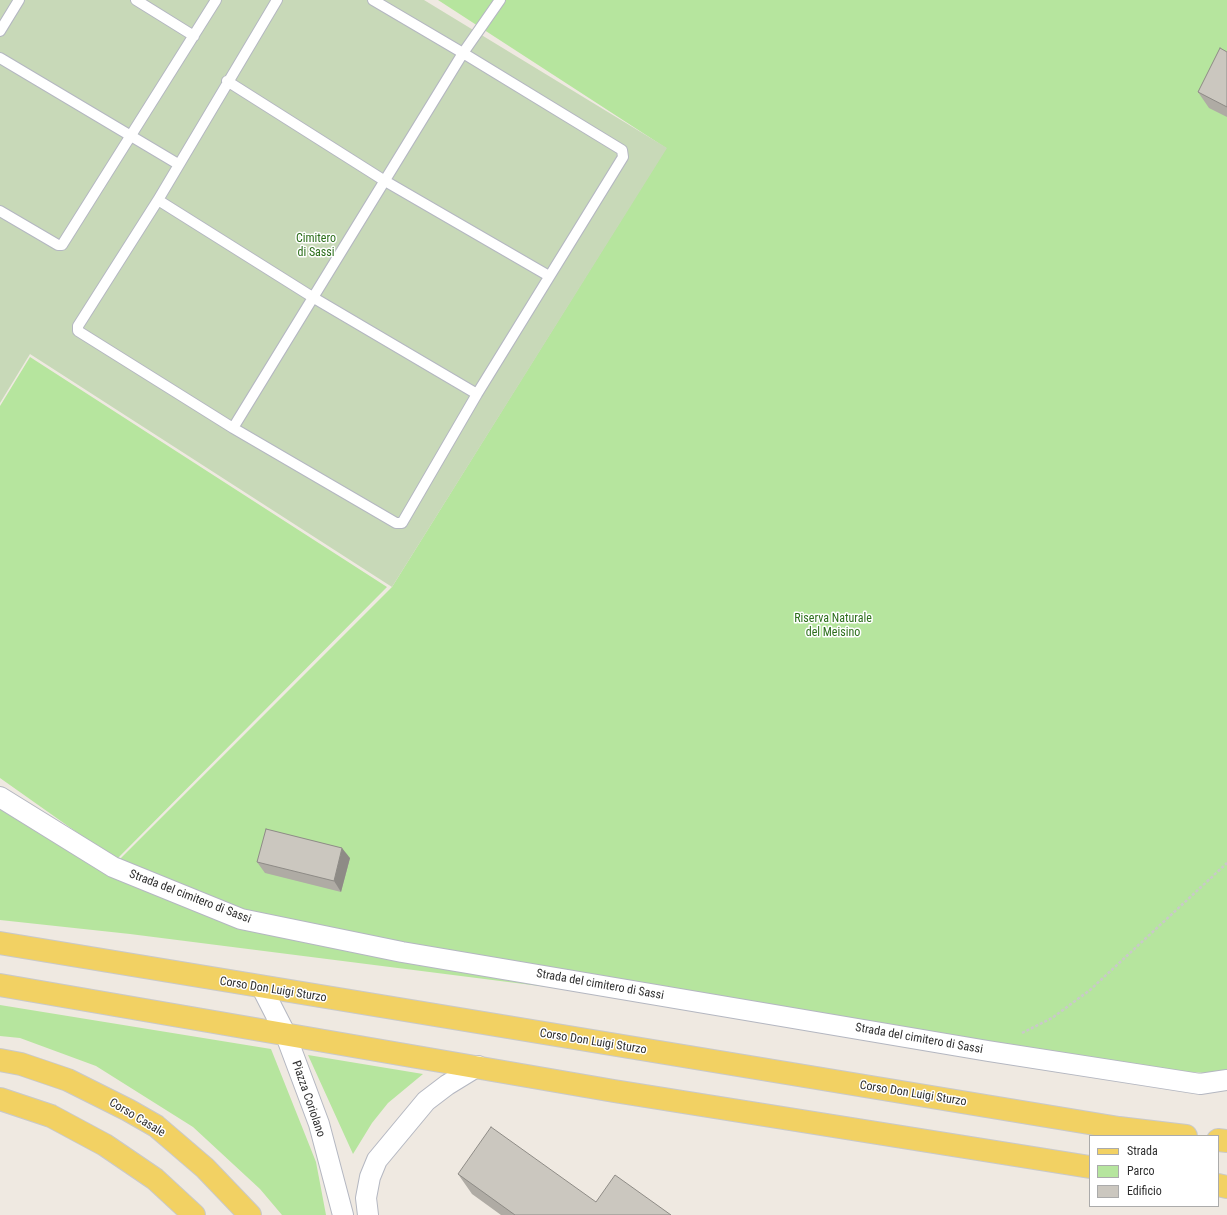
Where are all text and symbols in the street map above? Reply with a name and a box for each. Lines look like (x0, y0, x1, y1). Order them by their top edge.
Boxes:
park label: Cimitero di Sassi (296, 232, 336, 260)
park label: Riserva Naturale del Meisino (794, 612, 872, 640)
street label: Strada del cimitero di Sassi (127, 867, 253, 927)
street label: Strada del cimitero di Sassi (535, 967, 665, 1003)
street label: Corso Don Luigi Sturzo (219, 974, 327, 1006)
street label: Strada del cimitero di Sassi (854, 1021, 984, 1057)
street label: Corso Don Luigi Sturzo (539, 1026, 647, 1058)
street label: Piazza Coriolano (288, 1059, 328, 1139)
street label: Corso Don Luigi Sturzo (859, 1078, 967, 1110)
street label: Corso Casale (106, 1096, 168, 1140)
legend (1089, 1135, 1219, 1207)
text: Strada (1127, 1144, 1158, 1158)
text: Parco (1127, 1164, 1154, 1178)
text: Edificio (1127, 1184, 1162, 1198)

